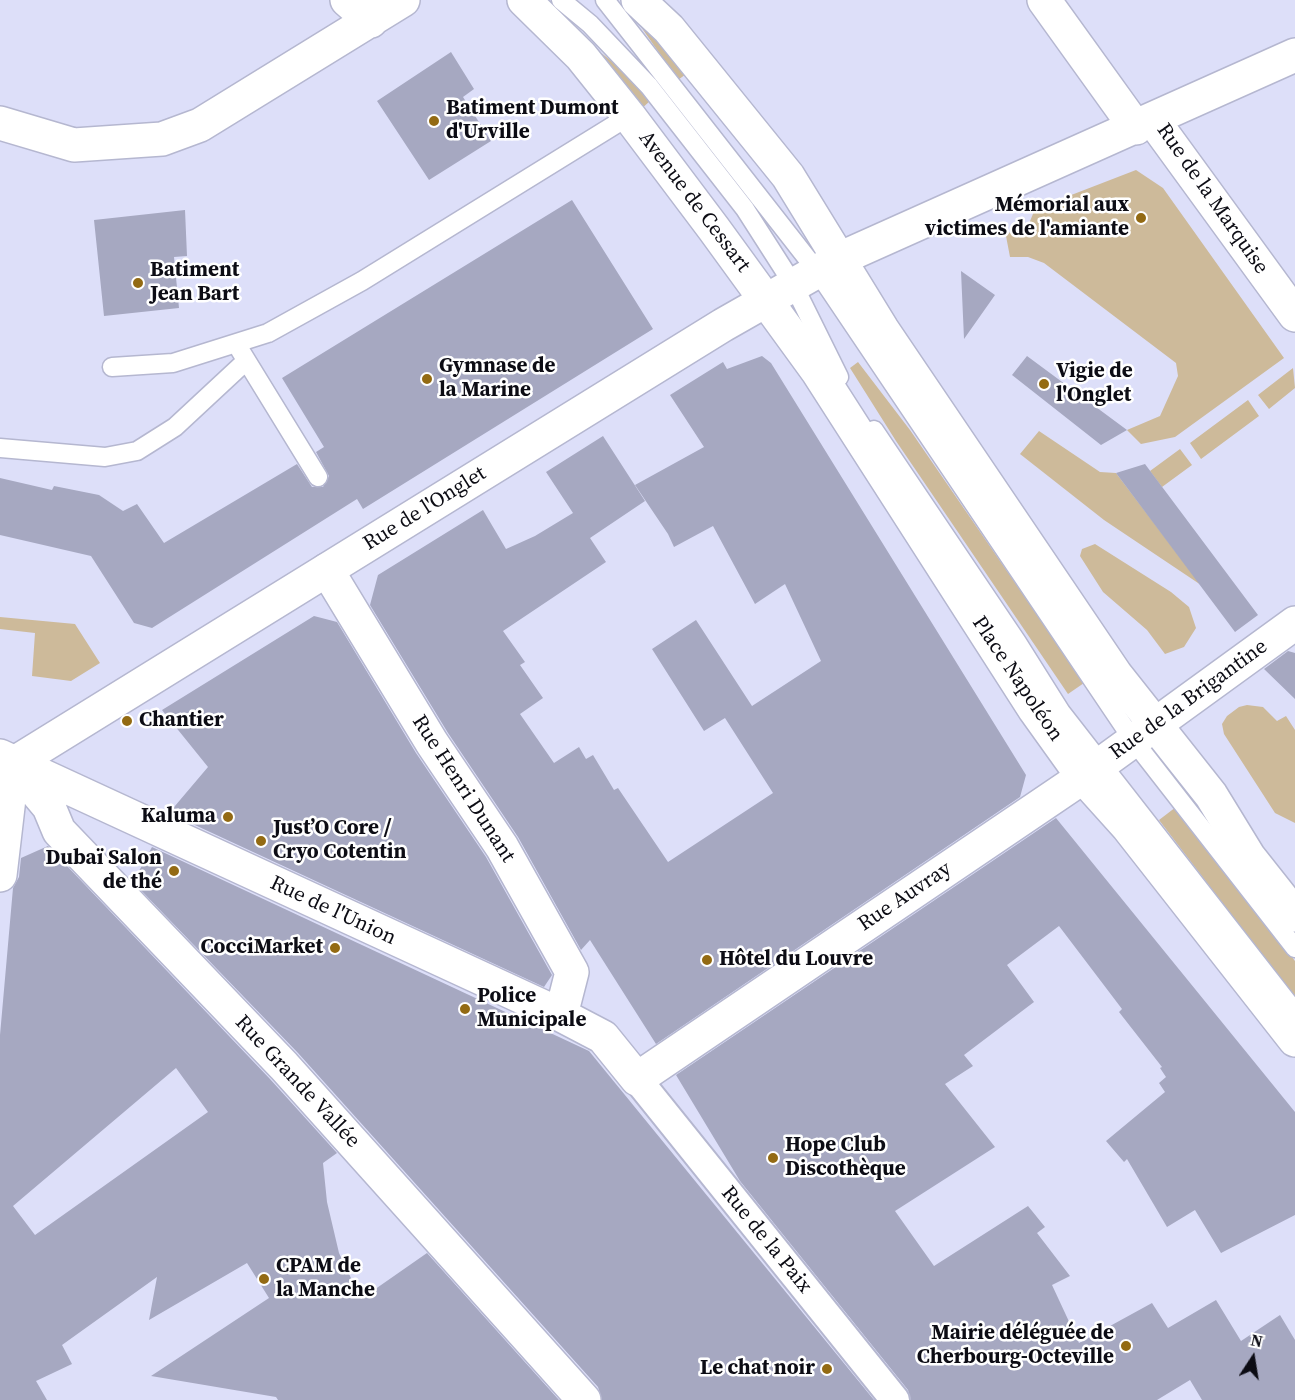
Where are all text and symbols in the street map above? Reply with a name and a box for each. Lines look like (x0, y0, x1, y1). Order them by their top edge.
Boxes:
place label: Batiment Dumont d'Urville (446, 96, 619, 146)
marker: Batiment Dumont d'Urville (427, 114, 441, 128)
street label: Rue de la Marquise (1151, 119, 1273, 279)
street label: Avenue de Cessart (633, 126, 755, 278)
place label: Mémorial aux victimes de l'amiante (925, 193, 1129, 243)
marker: Mémorial aux victimes de l'amiante (1134, 211, 1148, 225)
place label: Batiment Jean Bart (150, 258, 239, 308)
marker: Batiment Jean Bart (131, 276, 145, 290)
place label: Gymnase de la Marine (439, 354, 555, 404)
place label: Vigie de l'Onglet (1056, 359, 1133, 409)
marker: Gymnase de la Marine (420, 372, 434, 386)
marker: Vigie de l'Onglet (1037, 377, 1051, 391)
street label: Rue de l'Onglet (359, 461, 491, 557)
street label: Place Napoléon (966, 612, 1068, 746)
street label: Rue de la Brigantine (1105, 634, 1273, 766)
place label: Chantier (139, 708, 224, 734)
street label: Rue Henri Dunant (406, 711, 520, 867)
marker: Chantier (120, 714, 134, 728)
place label: Kaluma (141, 804, 216, 830)
marker: Kaluma (221, 810, 235, 824)
place label: Just’O Core / Cryo Cotentin (273, 816, 406, 866)
marker: Just’O Core / Cryo Cotentin (254, 834, 268, 848)
place label: Dubaï Salon de thé (45, 846, 162, 896)
street label: Rue Auvray (854, 857, 956, 937)
marker: Dubaï Salon de thé (167, 864, 181, 878)
street label: Rue de l'Union (266, 871, 400, 951)
place label: CocciMarket (201, 935, 323, 961)
marker: CocciMarket (328, 941, 342, 955)
place label: Hôtel du Louvre (719, 947, 873, 973)
marker: Hôtel du Louvre (700, 953, 714, 967)
place label: Police Municipale (477, 984, 586, 1034)
marker: Police Municipale (458, 1002, 472, 1016)
street label: Rue Grande Vallée (229, 1011, 365, 1153)
place label: Hope Club Discothèque (785, 1133, 906, 1183)
marker: Hope Club Discothèque (766, 1151, 780, 1165)
street label: Rue de la Paix (715, 1181, 817, 1299)
place label: CPAM de la Manche (276, 1254, 375, 1304)
marker: CPAM de la Manche (257, 1272, 271, 1286)
place label: Mairie déléguée de Cherbourg-Octeville (917, 1321, 1114, 1371)
north arrow (1223, 1328, 1283, 1388)
text: N (1249, 1328, 1265, 1352)
marker: Mairie déléguée de Cherbourg-Octeville (1119, 1339, 1133, 1353)
place label: Le chat noir (700, 1356, 815, 1382)
marker: Le chat noir (820, 1362, 834, 1376)

